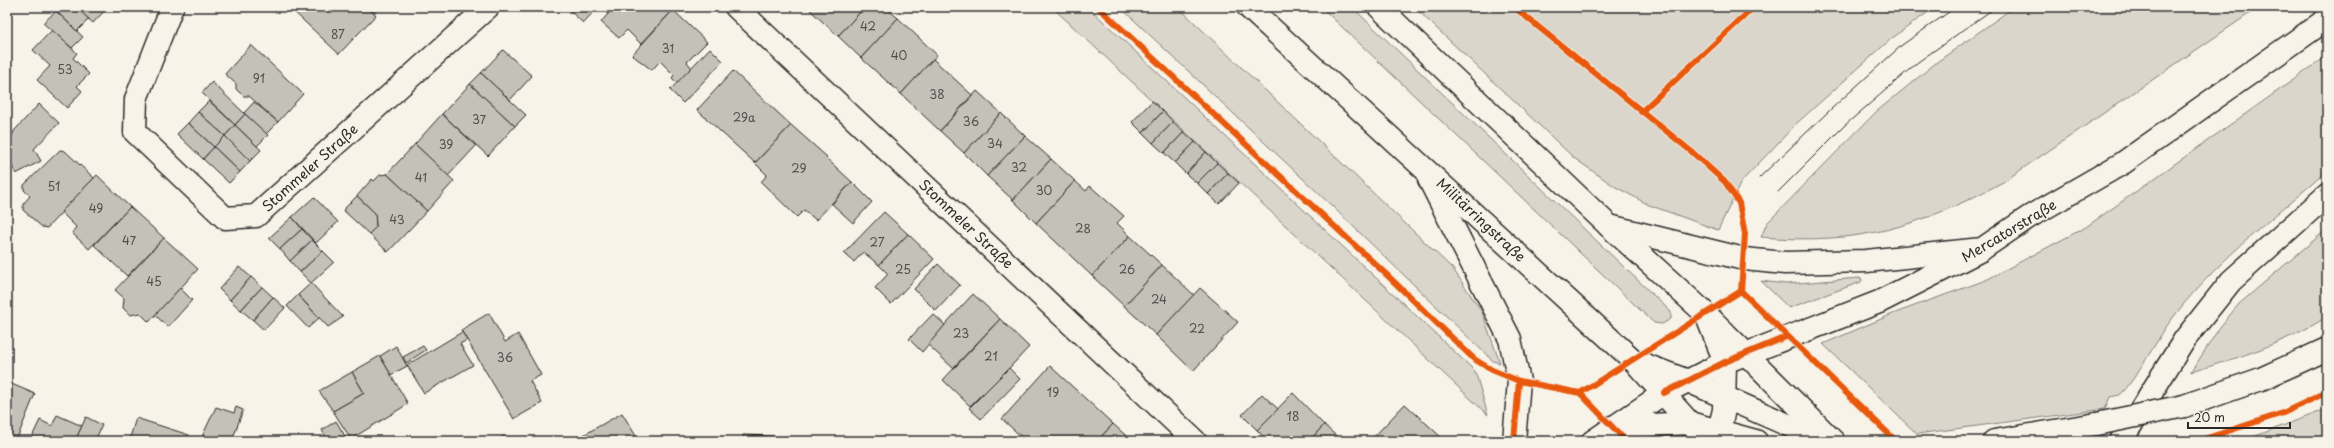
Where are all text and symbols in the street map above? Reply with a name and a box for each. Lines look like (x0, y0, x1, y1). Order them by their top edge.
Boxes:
house number: 42 (860, 17, 876, 35)
house number: 87 (331, 25, 345, 43)
house number: 31 (662, 39, 674, 57)
house number: 40 (891, 46, 908, 64)
house number: 53 (57, 60, 73, 78)
house number: 91 (253, 69, 265, 87)
house number: 38 (929, 85, 945, 103)
house number: 29a (733, 108, 756, 126)
house number: 37 (472, 110, 487, 128)
house number: 36 (963, 112, 979, 130)
street label: Stommeler Straße (257, 119, 362, 217)
house number: 34 (987, 134, 1003, 152)
house number: 39 (439, 135, 453, 153)
house number: 32 (1011, 158, 1027, 176)
house number: 29 (791, 159, 807, 177)
house number: 41 (415, 168, 427, 186)
street label: Militärringstraße (1432, 173, 1531, 267)
street label: Stommeler Straße (914, 174, 1018, 273)
house number: 51 (48, 177, 60, 195)
house number: 30 (1036, 181, 1053, 199)
street label: Mercatorstraße (1957, 194, 2060, 267)
house number: 49 (89, 199, 103, 217)
house number: 43 (389, 210, 405, 228)
house number: 28 (1075, 219, 1091, 237)
house number: 47 (122, 231, 137, 249)
house number: 27 (870, 233, 885, 251)
house number: 25 (895, 260, 911, 278)
house number: 26 (1119, 260, 1135, 278)
house number: 45 (146, 272, 162, 290)
house number: 24 (1151, 290, 1167, 308)
house number: 22 (1189, 319, 1205, 337)
house number: 23 (953, 324, 969, 342)
house number: 21 (984, 347, 998, 365)
house number: 36 (497, 348, 513, 366)
house number: 19 (1047, 383, 1059, 401)
scale bar (2188, 404, 2290, 430)
house number: 18 (1287, 407, 1299, 425)
text: 20 m (2194, 408, 2225, 426)

